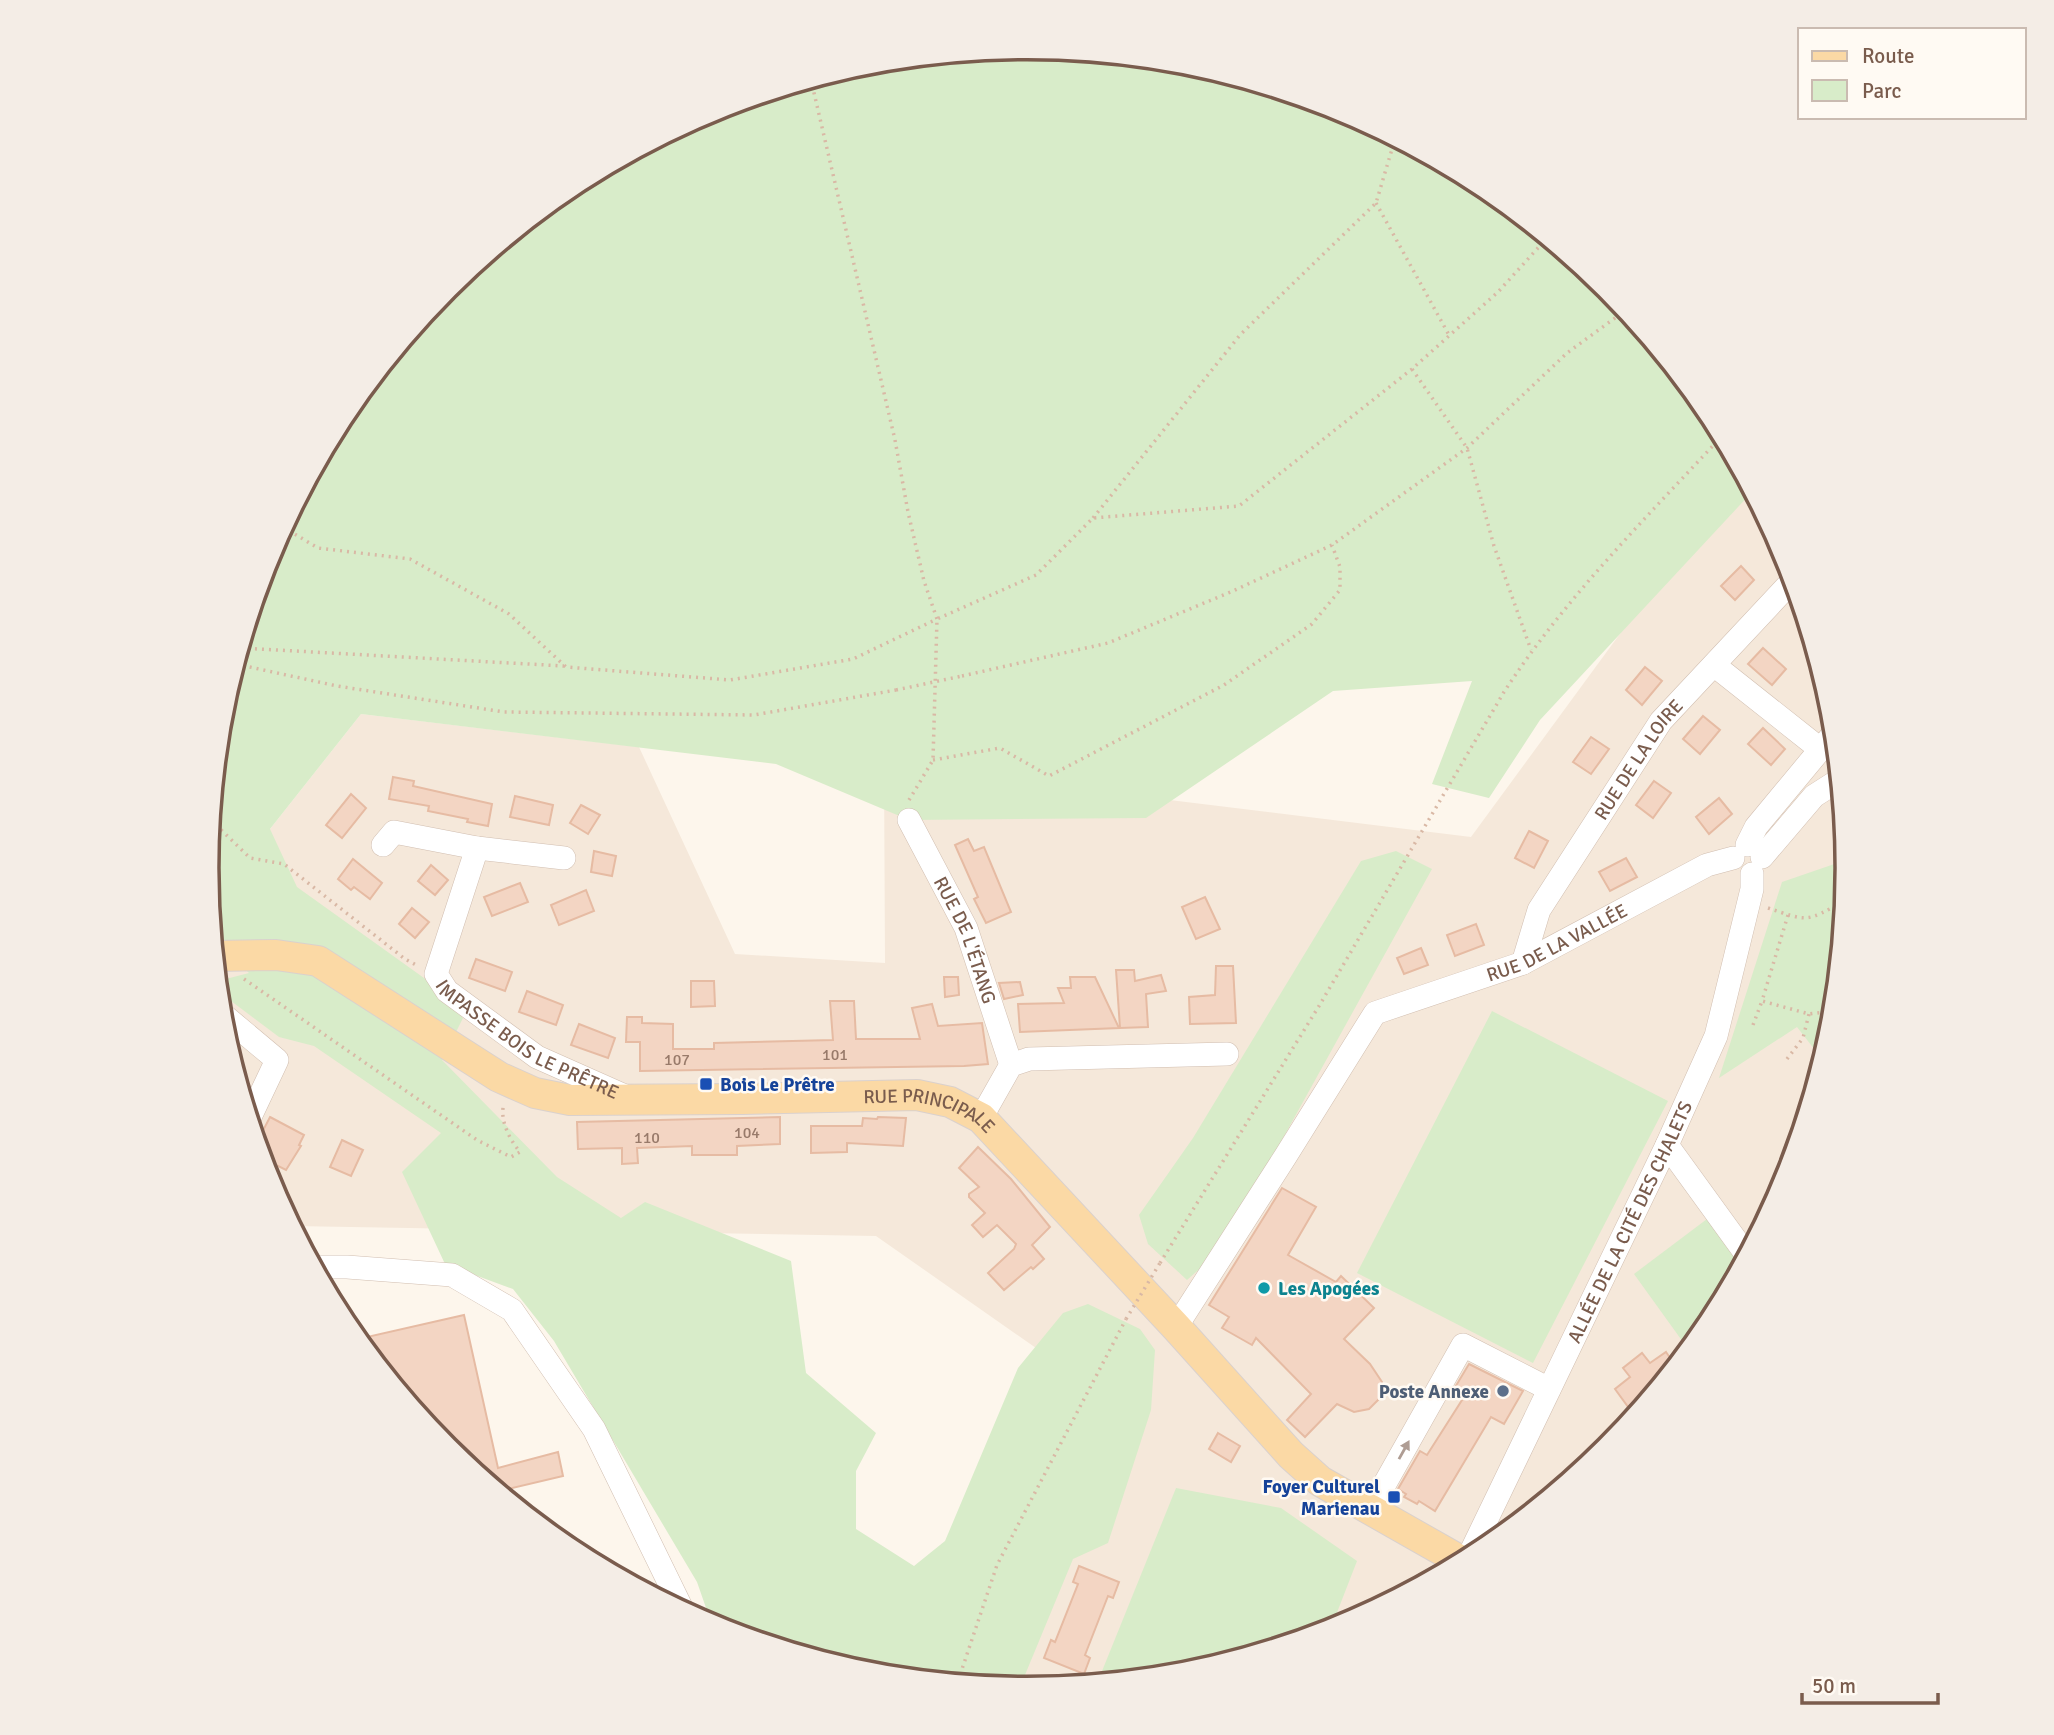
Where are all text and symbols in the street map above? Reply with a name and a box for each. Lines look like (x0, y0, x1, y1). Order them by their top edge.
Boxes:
legend (1798, 28, 2026, 119)
text: Route (1862, 43, 1914, 69)
text: Parc (1862, 78, 1901, 104)
street label: RUE DE LA LOIRE (1589, 694, 1688, 825)
street label: RUE DE L'ÉTANG (928, 873, 1001, 1007)
street label: RUE DE LA VALLÉE (1483, 899, 1632, 988)
street label: IMPASSE BOIS LE PRÊTRE (430, 975, 622, 1105)
house number: 101 (822, 1045, 848, 1065)
house number: 107 (664, 1050, 690, 1070)
place label: Bois Le Prêtre (720, 1073, 835, 1097)
marker: Bois Le Prêtre (698, 1076, 714, 1092)
street label: RUE PRINCIPALE (863, 1083, 1000, 1139)
street label: ALLÉE DE LA CITÉ DES CHALETS (1562, 1097, 1698, 1347)
house number: 104 (734, 1123, 760, 1143)
house number: 110 (634, 1128, 660, 1148)
place label: Les Apogées (1278, 1277, 1380, 1301)
marker: Les Apogées (1256, 1280, 1272, 1296)
place label: Poste Annexe (1379, 1380, 1489, 1404)
marker: Poste Annexe (1495, 1383, 1511, 1399)
one-way arrow (1398, 1440, 1410, 1460)
place label: Foyer Culturel Marienau (1263, 1475, 1380, 1521)
marker: Foyer Culturel Marienau (1386, 1489, 1402, 1505)
scale bar (1802, 1662, 1938, 1706)
text: 50 m (1812, 1673, 1856, 1699)

